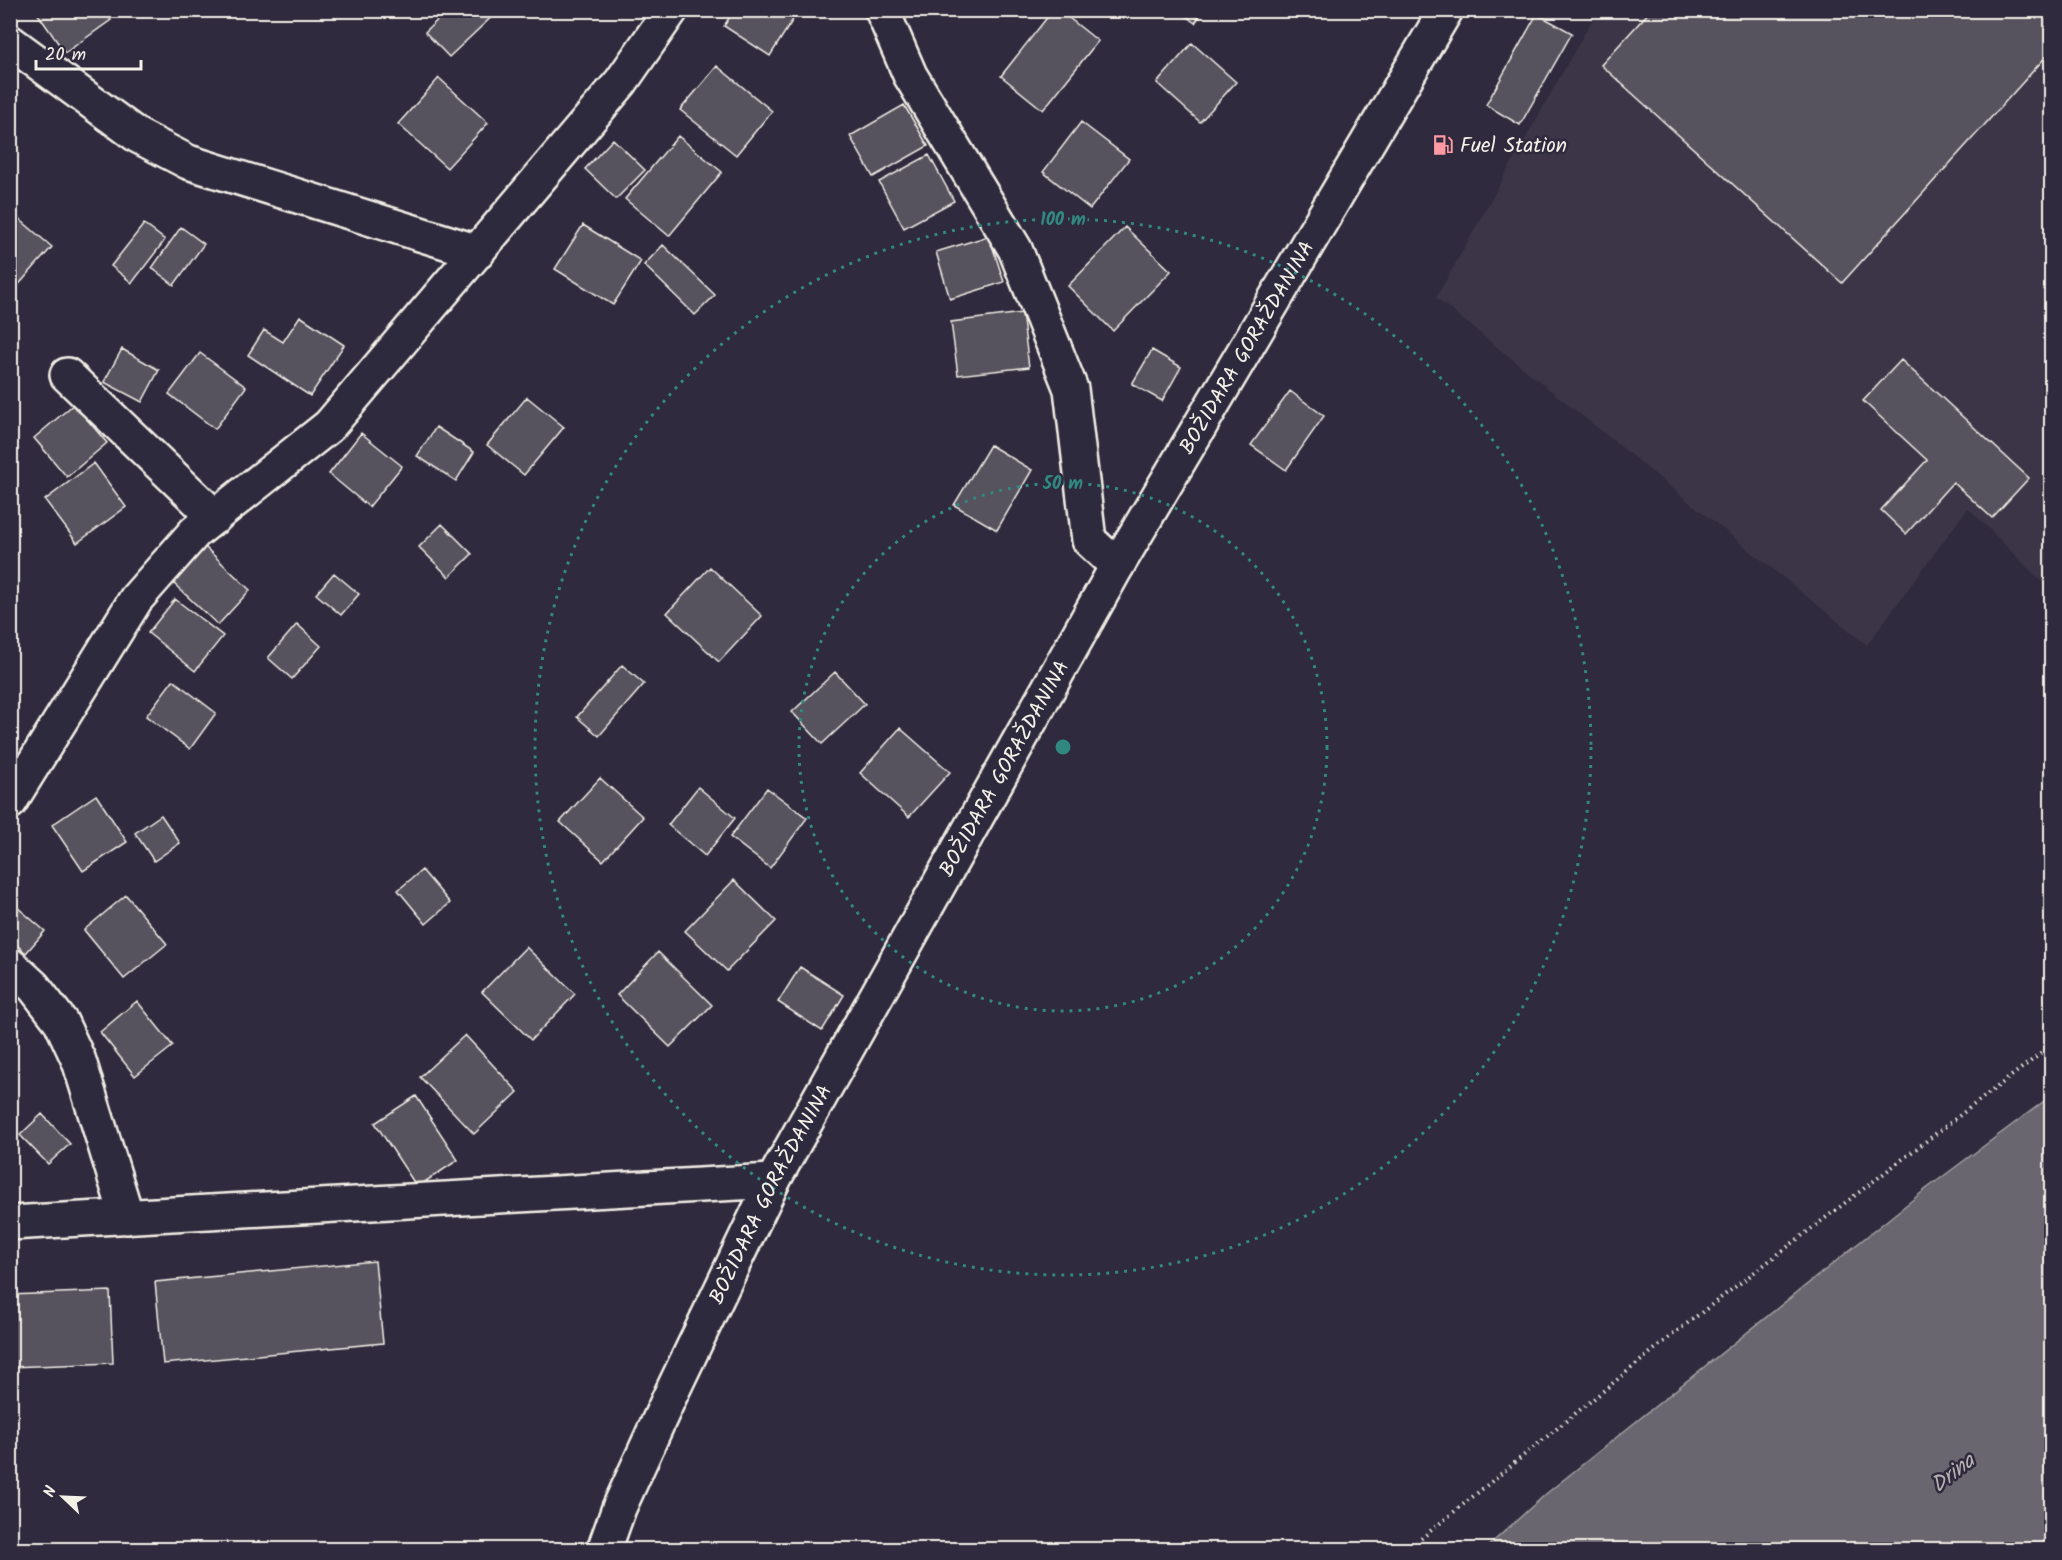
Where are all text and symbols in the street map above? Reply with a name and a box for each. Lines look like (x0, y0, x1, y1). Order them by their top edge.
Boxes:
scale bar (36, 33, 141, 71)
text: 20 m (45, 41, 86, 70)
place label: Fuel Station (1460, 130, 1567, 163)
fuel station icon: Fuel Station (1431, 133, 1455, 157)
text: 100 m (1040, 206, 1086, 235)
street label: BOŽIDARA GORAŽDANINA (1172, 235, 1324, 461)
text: 50 m (1042, 470, 1083, 499)
street label: BOŽIDARA GORAŽDANINA (931, 655, 1079, 883)
centre of rings (1053, 737, 1073, 757)
street label: BOŽIDARA GORAŽDANINA (701, 1079, 842, 1310)
water label: Drina (1924, 1444, 1985, 1503)
north arrow (33, 1467, 93, 1527)
text: N (37, 1482, 64, 1501)

